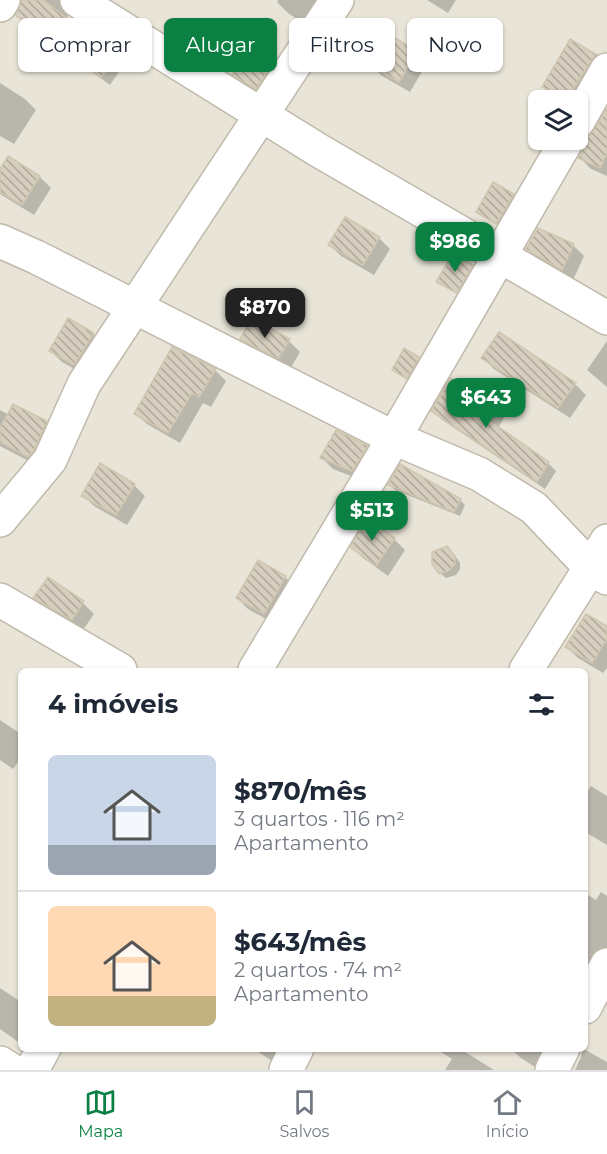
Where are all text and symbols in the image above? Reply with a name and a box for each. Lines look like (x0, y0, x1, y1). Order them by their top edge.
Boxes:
chip: Comprar (18, 18, 152, 72)
chip: Alugar (164, 18, 277, 72)
chip: Filtros (289, 18, 395, 72)
chip: Novo (407, 18, 503, 72)
map controls (528, 90, 588, 150)
button: layers (528, 90, 588, 150)
pin: $986 (419, 222, 491, 273)
text: $986 (429, 229, 481, 253)
pin: $870 (229, 288, 301, 339)
text: $870 (239, 295, 291, 319)
pin: $643 (450, 378, 522, 429)
text: $643 (461, 385, 512, 409)
pin: $513 (336, 491, 408, 542)
text: $513 (350, 498, 394, 522)
text: 4 imóveis (48, 688, 178, 720)
icon: filters (525, 688, 558, 721)
text: $870/mês (234, 775, 367, 807)
icon: home (96, 779, 168, 851)
text: 3 quartos · 116 m² (234, 807, 405, 831)
text: Apartamento (234, 831, 369, 855)
text: $643/mês (234, 926, 366, 958)
icon: home (96, 930, 168, 1002)
text: 2 quartos · 74 m² (234, 958, 402, 982)
text: Apartamento (234, 982, 369, 1006)
tab: Mapa (78, 1086, 123, 1141)
tab: Salvos (279, 1086, 329, 1141)
tab: Início (486, 1086, 529, 1141)

